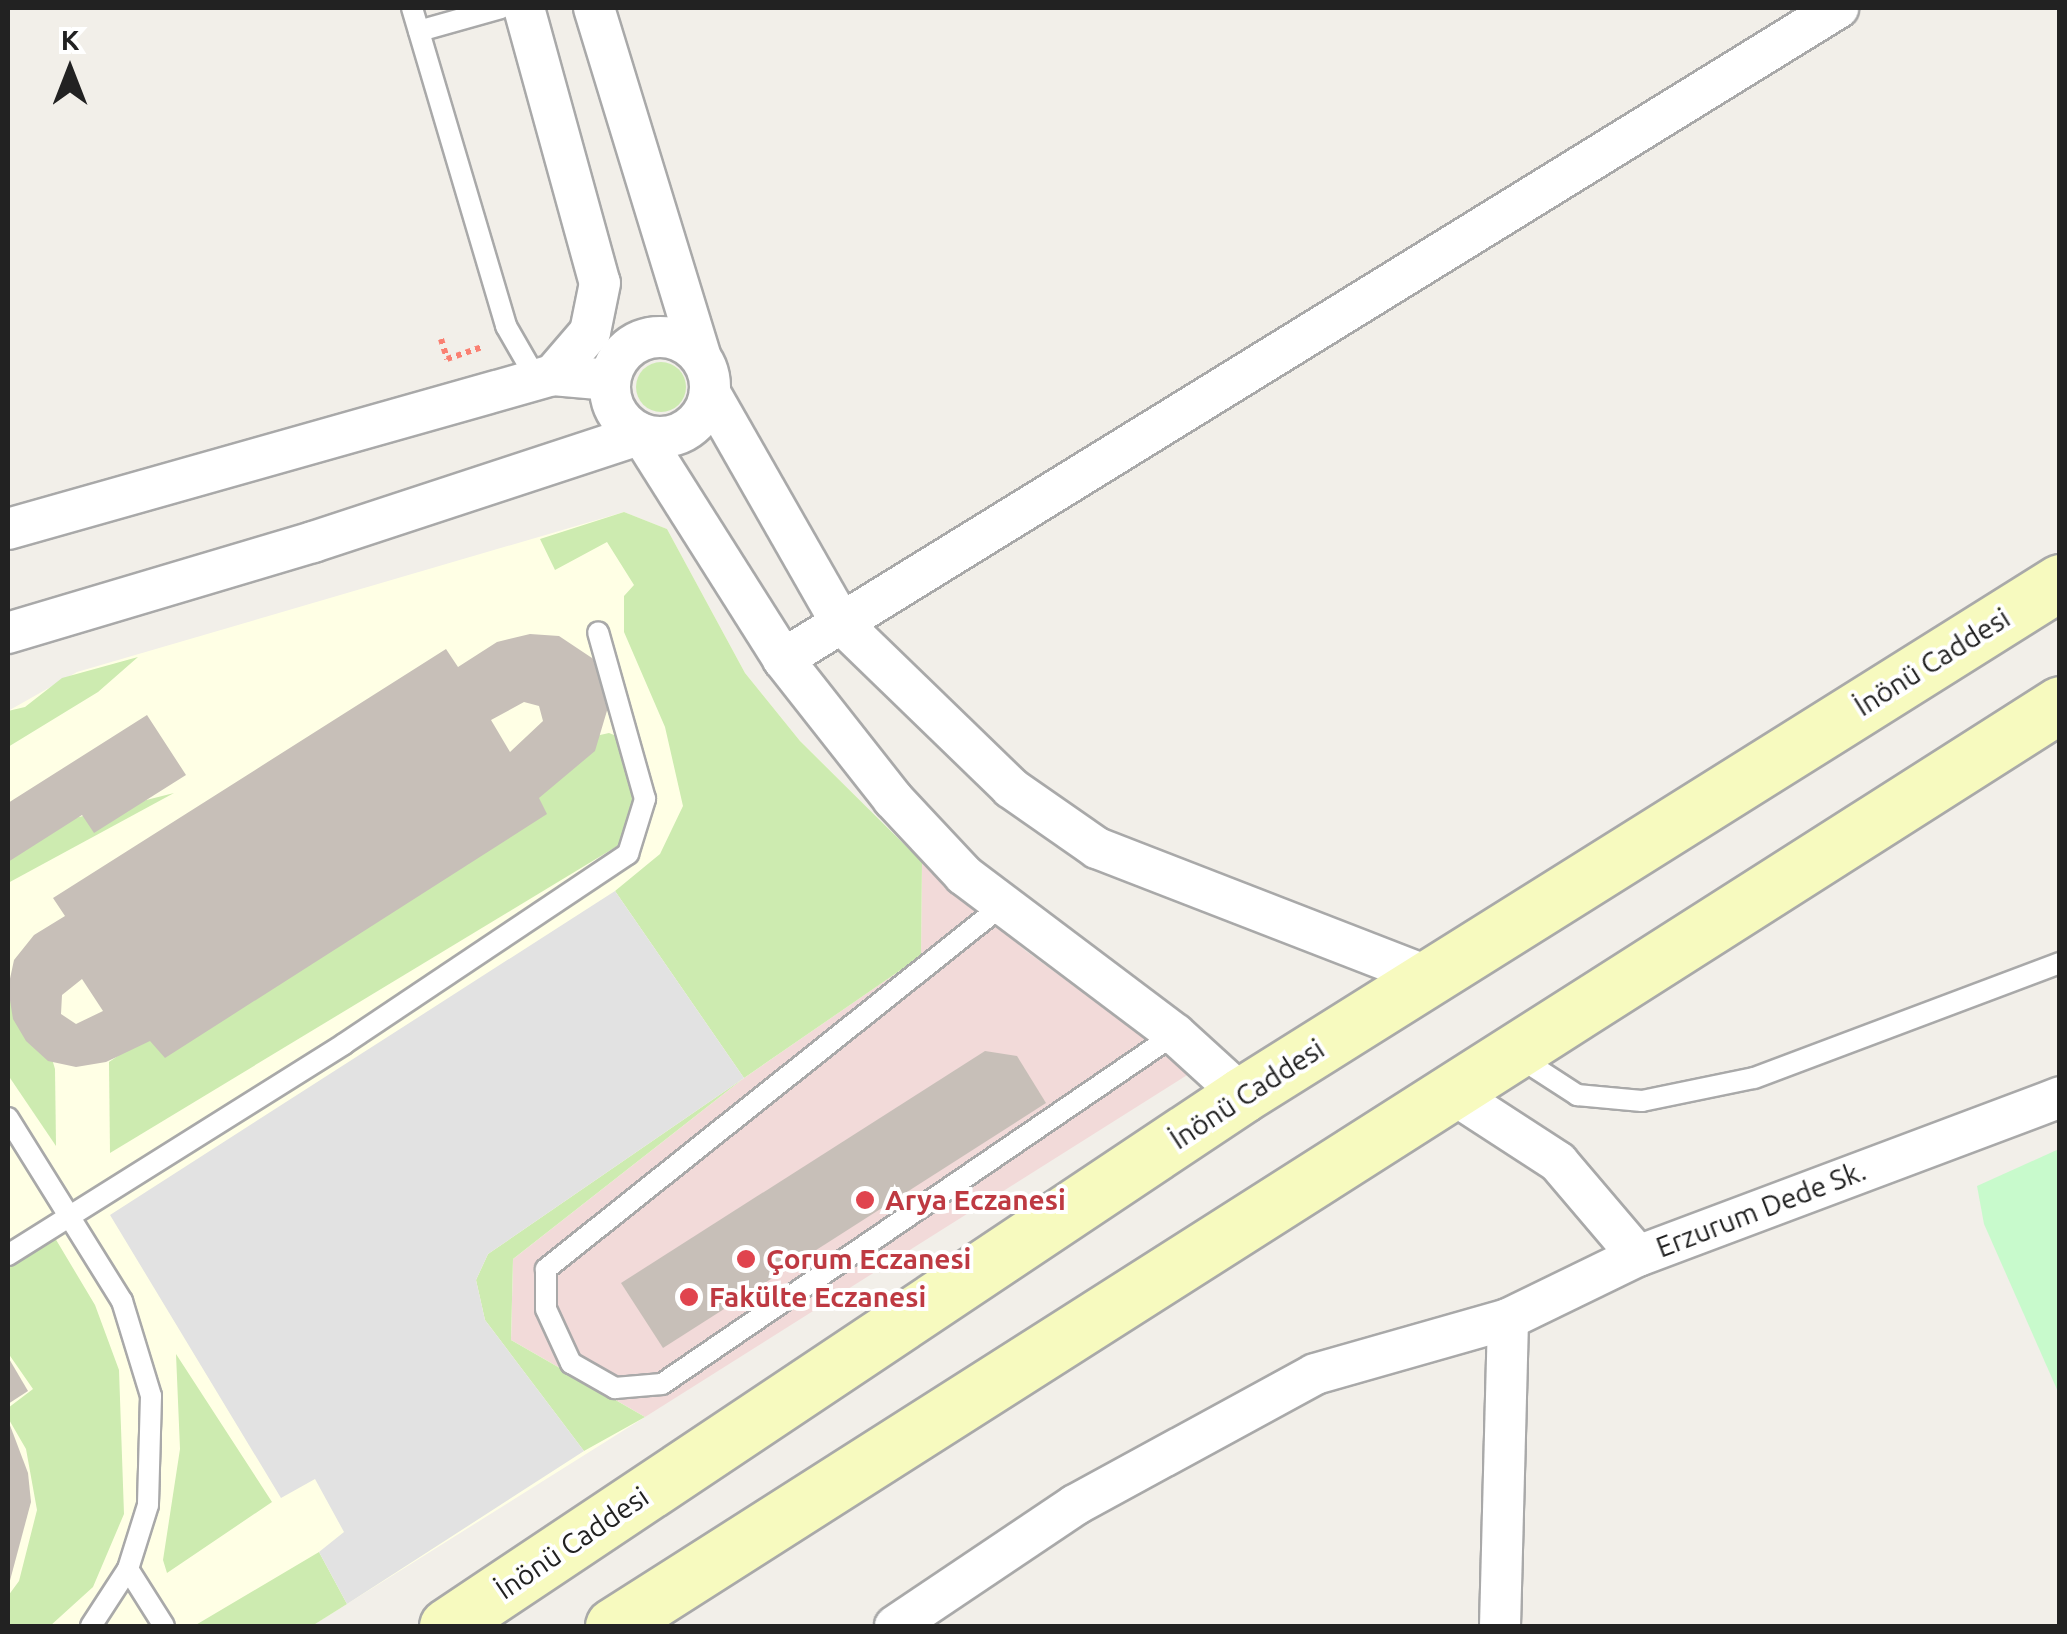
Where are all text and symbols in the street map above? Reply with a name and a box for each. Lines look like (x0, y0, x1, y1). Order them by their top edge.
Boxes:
north arrow (20, 20, 120, 120)
text: K (61, 24, 79, 55)
street label: İnönü Caddesi (1848, 601, 2016, 723)
street label: İnönü Caddesi (1164, 1032, 1330, 1156)
street label: Erzurum Dede Sk. (1652, 1154, 1870, 1264)
place label: Arya Eczanesi (885, 1183, 1066, 1217)
marker: Arya Eczanesi (854, 1189, 876, 1211)
place label: Çorum Eczanesi (766, 1242, 971, 1276)
marker: Çorum Eczanesi (735, 1248, 757, 1270)
place label: Fakülte Eczanesi (709, 1280, 926, 1314)
marker: Fakülte Eczanesi (678, 1286, 700, 1308)
street label: İnönü Caddesi (489, 1480, 655, 1606)

